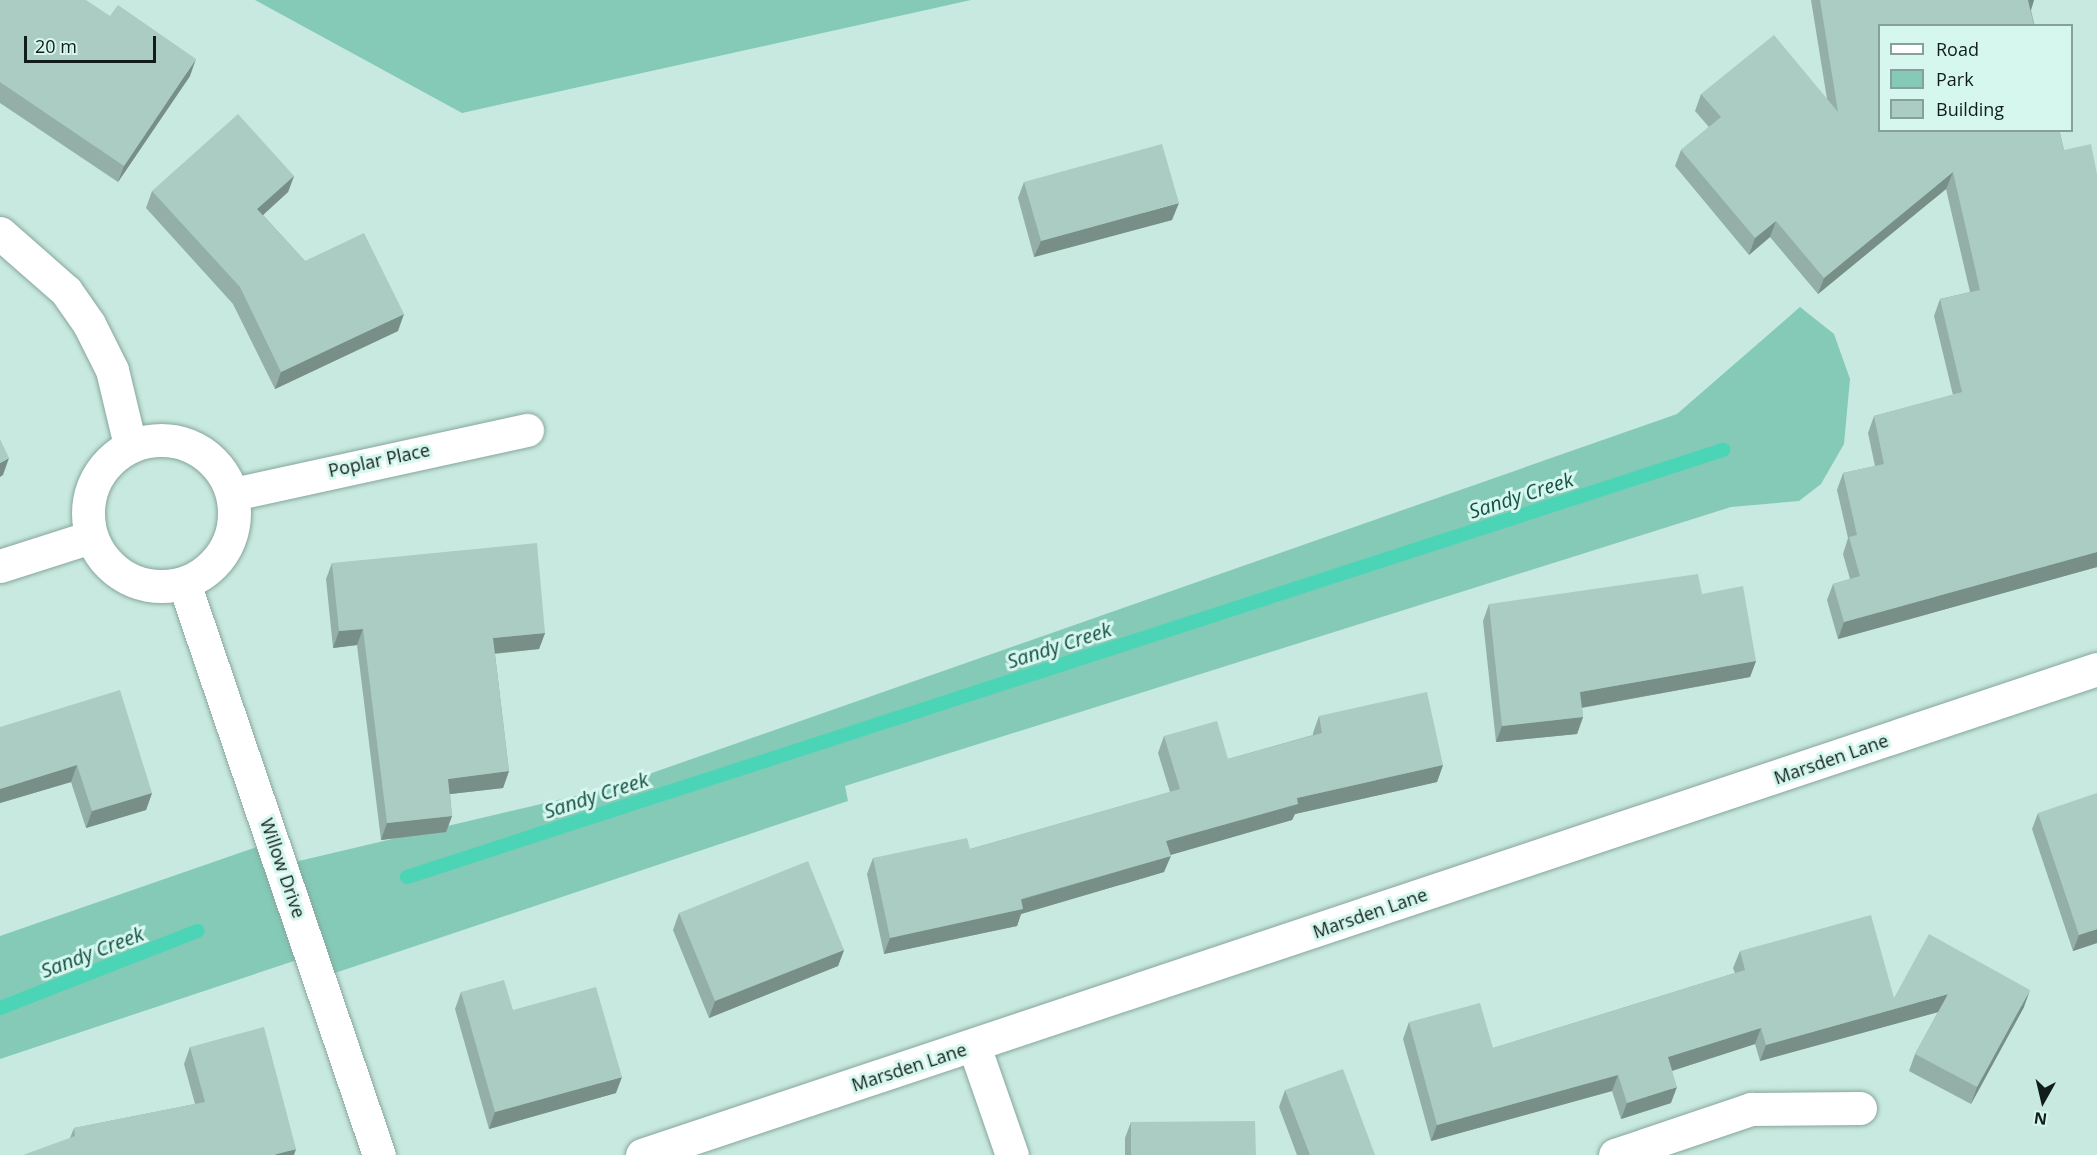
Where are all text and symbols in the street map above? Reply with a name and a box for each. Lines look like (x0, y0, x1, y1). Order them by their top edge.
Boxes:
scale bar (27, 24, 159, 62)
legend (1878, 24, 2073, 132)
text: 20 m (35, 34, 77, 58)
text: Road (1936, 37, 1979, 61)
text: Park (1936, 67, 1974, 91)
text: Building (1936, 97, 2004, 121)
street label: Poplar Place (326, 439, 432, 481)
water label: Sandy Creek (1466, 467, 1576, 523)
water label: Sandy Creek (1004, 617, 1114, 673)
street label: Marsden Lane (1771, 729, 1891, 789)
water label: Sandy Creek (541, 767, 651, 823)
street label: Willow Drive (256, 815, 310, 921)
street label: Marsden Lane (1310, 883, 1430, 943)
water label: Sandy Creek (37, 921, 147, 983)
street label: Marsden Lane (849, 1038, 969, 1096)
north arrow (2013, 1071, 2073, 1131)
text: N (2033, 1107, 2048, 1131)

